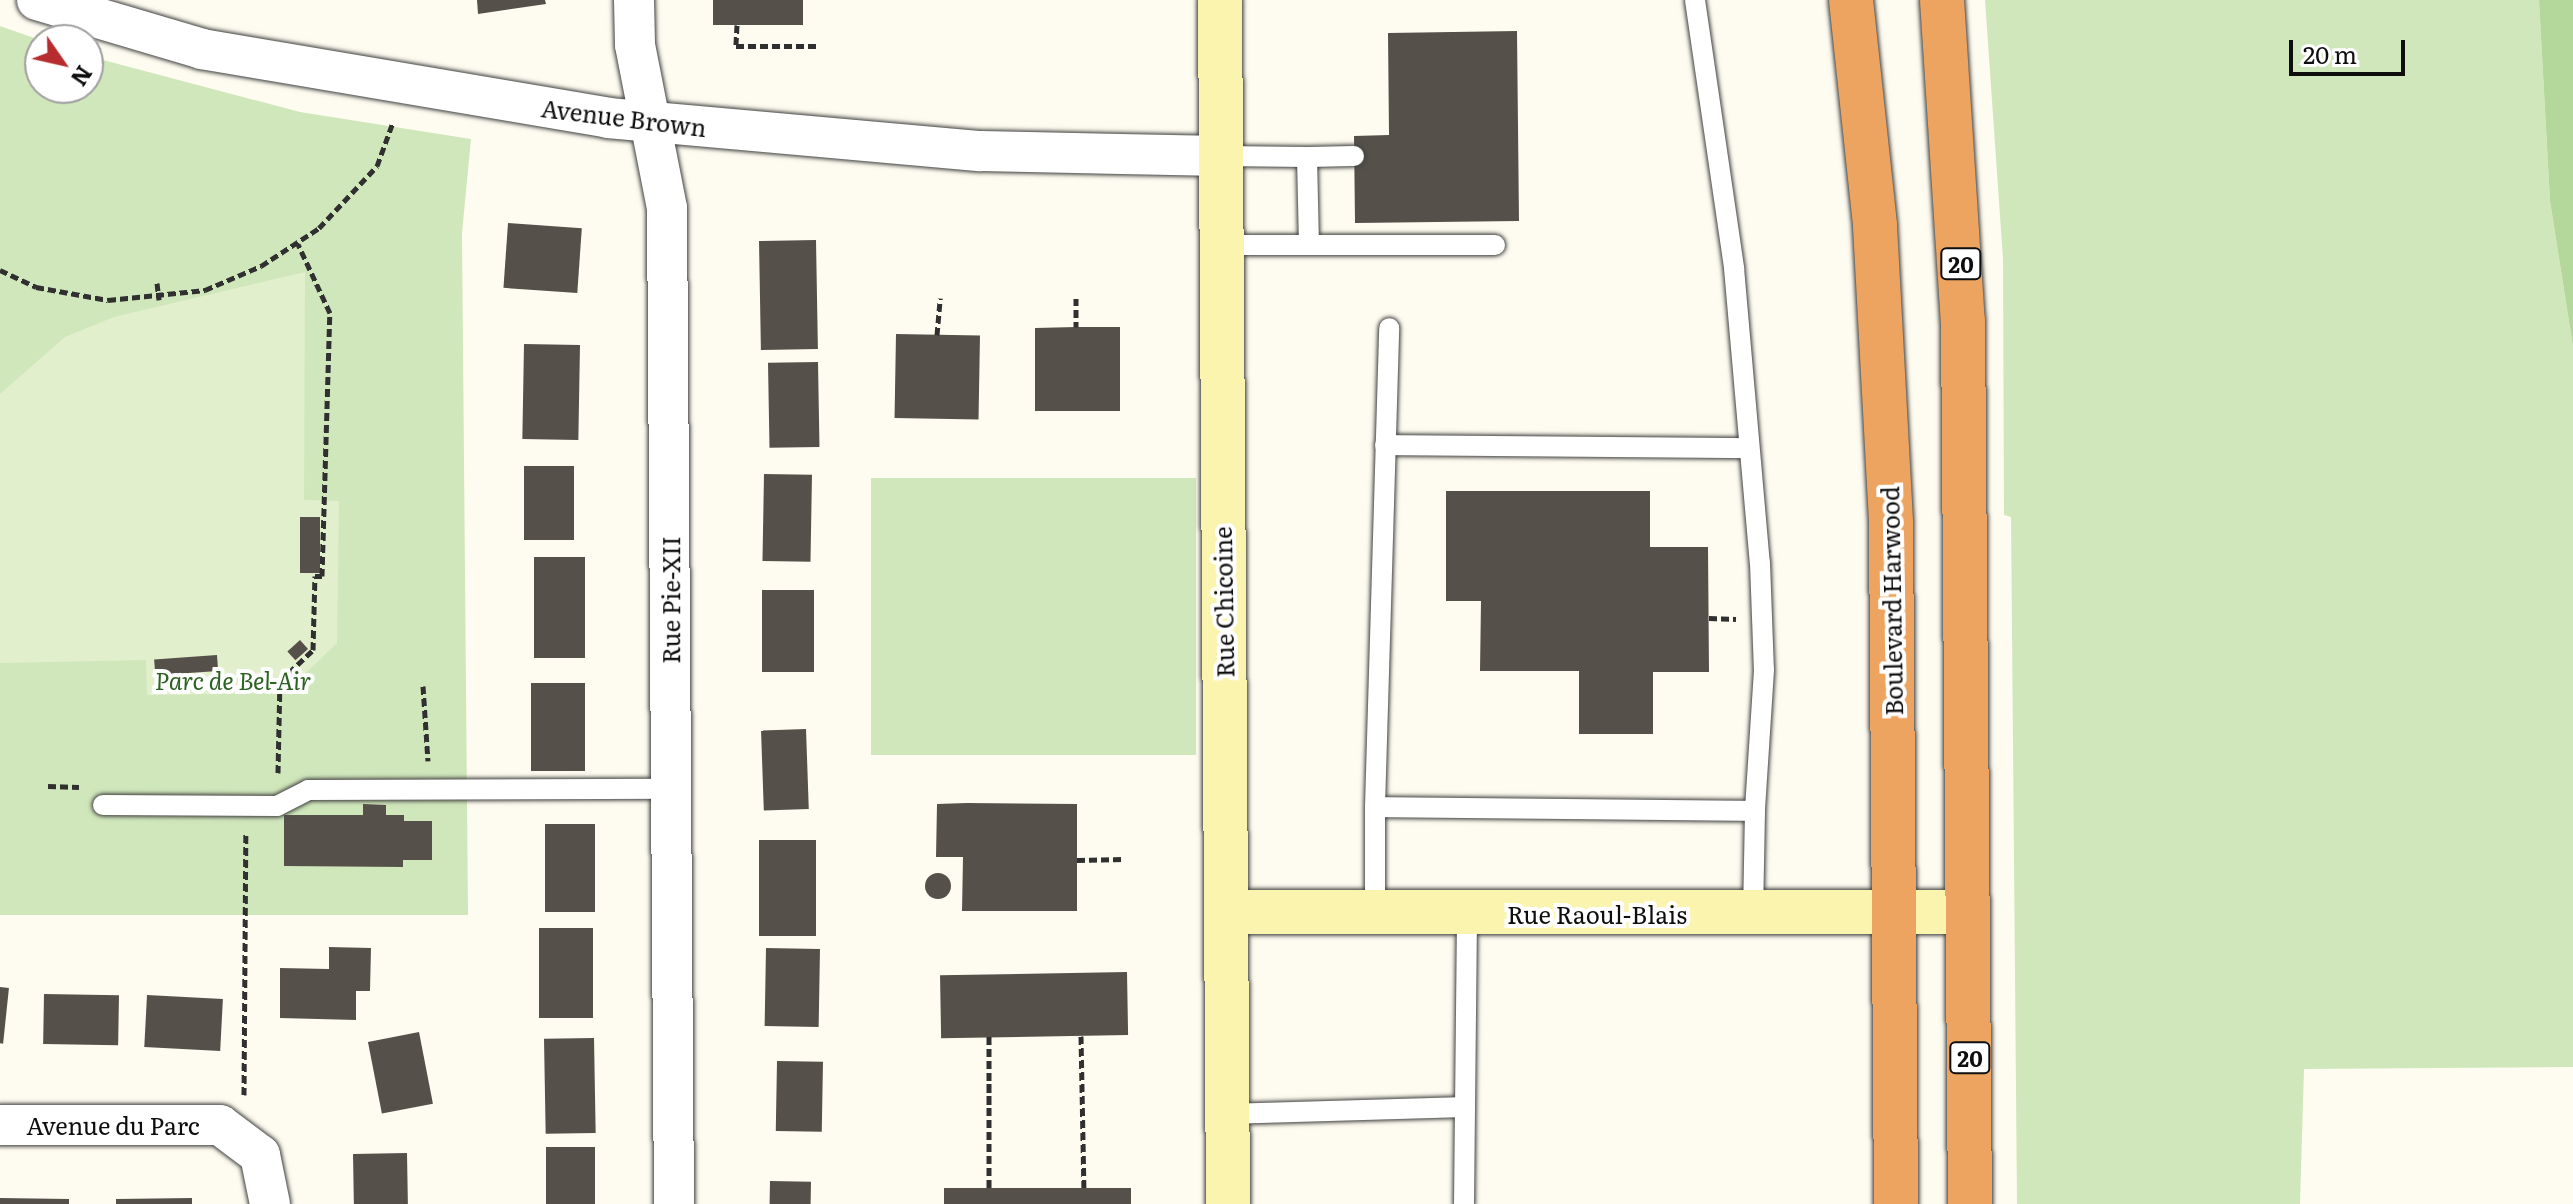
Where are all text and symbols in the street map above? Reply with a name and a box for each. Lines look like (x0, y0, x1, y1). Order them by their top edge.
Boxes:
north arrow (24, 24, 104, 104)
scale bar (2293, 24, 2409, 74)
text: 20 m (2303, 36, 2357, 71)
text: N (64, 60, 101, 93)
street label: Avenue Brown (540, 93, 708, 141)
road number: 20 (1939, 246, 1983, 282)
street label: Boulevard Harwood (1875, 486, 1907, 716)
street label: Rue Chicoine (1207, 526, 1239, 678)
street label: Rue Pie-XII (656, 536, 684, 664)
park label: Parc de Bel-Air (155, 666, 311, 694)
street label: Rue Raoul-Blais (1507, 900, 1687, 928)
road number: 20 (1948, 1040, 1992, 1076)
street label: Avenue du Parc (26, 1111, 200, 1139)

